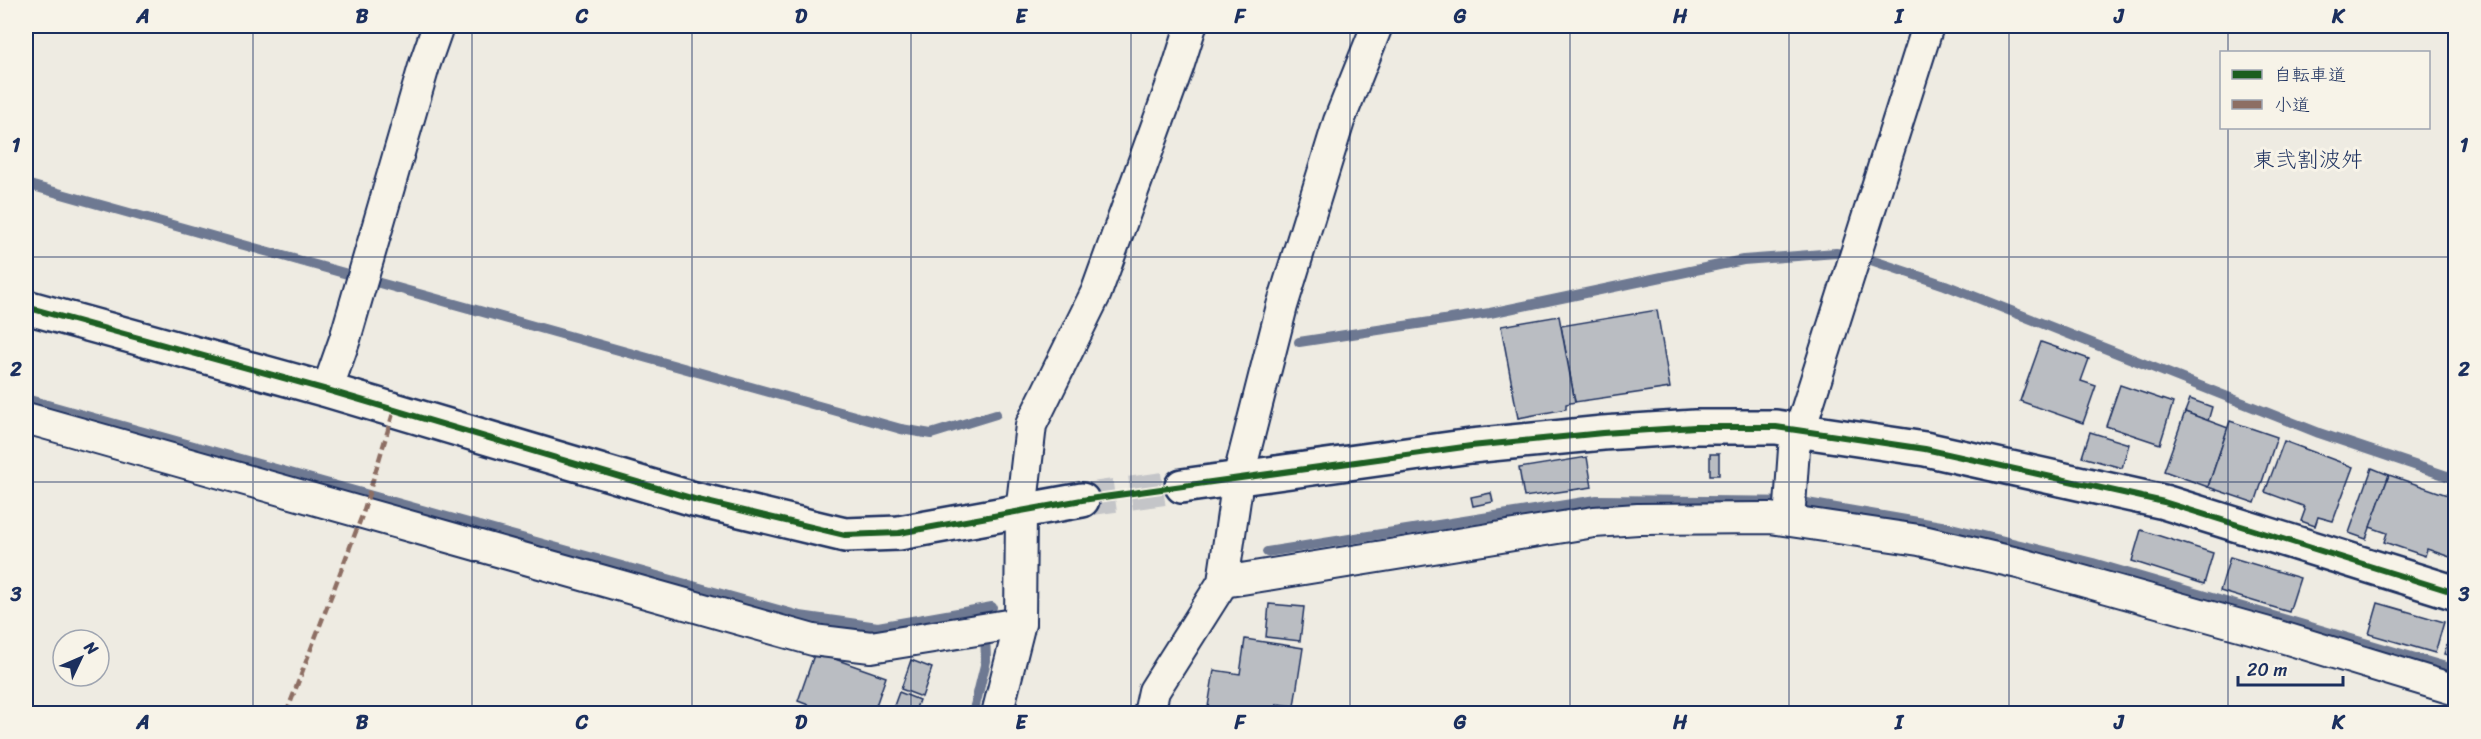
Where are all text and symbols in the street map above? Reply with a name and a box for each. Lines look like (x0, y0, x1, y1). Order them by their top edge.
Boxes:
text: A (135, 0, 150, 34)
text: B (356, 0, 369, 34)
text: C (575, 0, 589, 34)
text: D (795, 0, 808, 34)
text: E (1015, 0, 1028, 34)
text: F (1234, 0, 1247, 34)
text: G (1453, 0, 1467, 34)
text: H (1672, 0, 1688, 34)
text: I (1894, 0, 1905, 34)
text: J (2113, 0, 2125, 34)
text: K (2331, 0, 2346, 34)
legend (2220, 51, 2430, 129)
text: 自転車道 (2274, 59, 2346, 91)
text: 小道 (2274, 89, 2310, 121)
text: 1 (12, 128, 21, 163)
text: 1 (2460, 128, 2469, 163)
district label: 東弐割波舛 (2253, 140, 2363, 179)
text: 2 (9, 352, 22, 387)
text: 2 (2457, 352, 2470, 387)
text: 3 (10, 577, 22, 612)
text: 3 (2458, 577, 2470, 612)
north arrow (51, 628, 111, 688)
text: N (76, 633, 106, 663)
scale bar (2238, 649, 2343, 687)
text: 20 m (2247, 654, 2287, 686)
text: A (135, 705, 150, 739)
text: B (356, 705, 369, 739)
text: C (575, 705, 589, 739)
text: D (795, 705, 808, 739)
text: E (1015, 705, 1028, 739)
text: F (1234, 705, 1247, 739)
text: G (1453, 705, 1467, 739)
text: H (1672, 705, 1688, 739)
text: I (1894, 705, 1905, 739)
text: J (2113, 705, 2125, 739)
text: K (2331, 705, 2346, 739)

